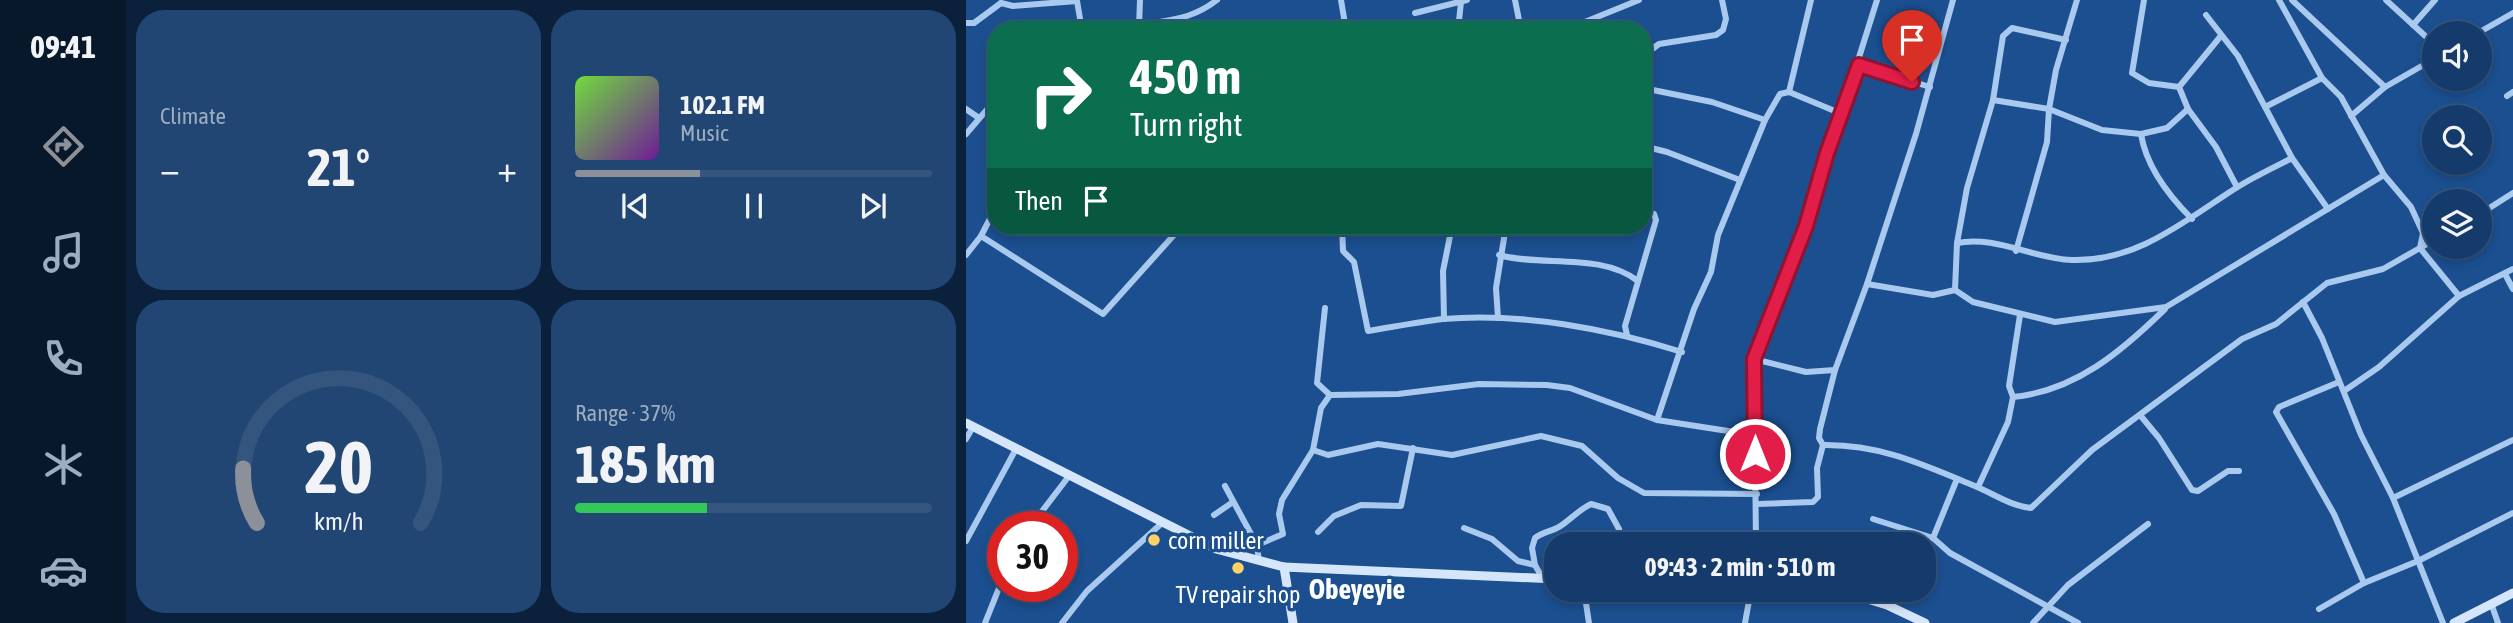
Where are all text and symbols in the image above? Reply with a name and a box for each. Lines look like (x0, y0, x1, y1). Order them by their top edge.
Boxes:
pin (1882, 10, 1942, 82)
icon: arrive (1893, 21, 1931, 59)
map controls (2422, 21, 2492, 259)
button: sound (2422, 21, 2492, 91)
text: 09:41 (30, 28, 96, 65)
text: 450 m (1130, 48, 1241, 104)
icon: right (1015, 49, 1106, 140)
text: 102.1 FM (680, 90, 765, 120)
text: Climate (160, 103, 226, 129)
button: search (2422, 105, 2492, 175)
text: Turn right (1130, 106, 1243, 143)
text: Music (680, 120, 728, 146)
icon: directions (39, 122, 88, 171)
text: 21° (307, 137, 370, 197)
text: − (160, 147, 180, 190)
text: + (497, 147, 517, 190)
icon: arrive (1077, 182, 1115, 220)
text: Then (1015, 186, 1063, 216)
icon: previous (616, 187, 654, 225)
icon: pause (735, 187, 773, 225)
icon: next (854, 187, 892, 225)
button: layers (2422, 189, 2492, 259)
icon: music (39, 228, 88, 277)
icon: phone (39, 334, 88, 383)
text: Range · 37% (575, 400, 675, 426)
position arrow (1718, 417, 1792, 491)
text: 20 (304, 425, 373, 508)
text: 185 km (575, 434, 716, 494)
icon: climate (39, 440, 88, 489)
text: km/h (314, 506, 363, 534)
speed limit sign: 30 (987, 511, 1078, 602)
place label: corn miller (1168, 527, 1264, 554)
marker: corn miller (1146, 532, 1162, 548)
icon: car (39, 546, 88, 595)
text: 09:43 · 2 min · 510 m (1645, 552, 1835, 582)
marker: TV repair shop (1230, 560, 1246, 576)
district label: Obeyeyie (1309, 573, 1405, 605)
place label: TV repair shop (1176, 581, 1300, 608)

